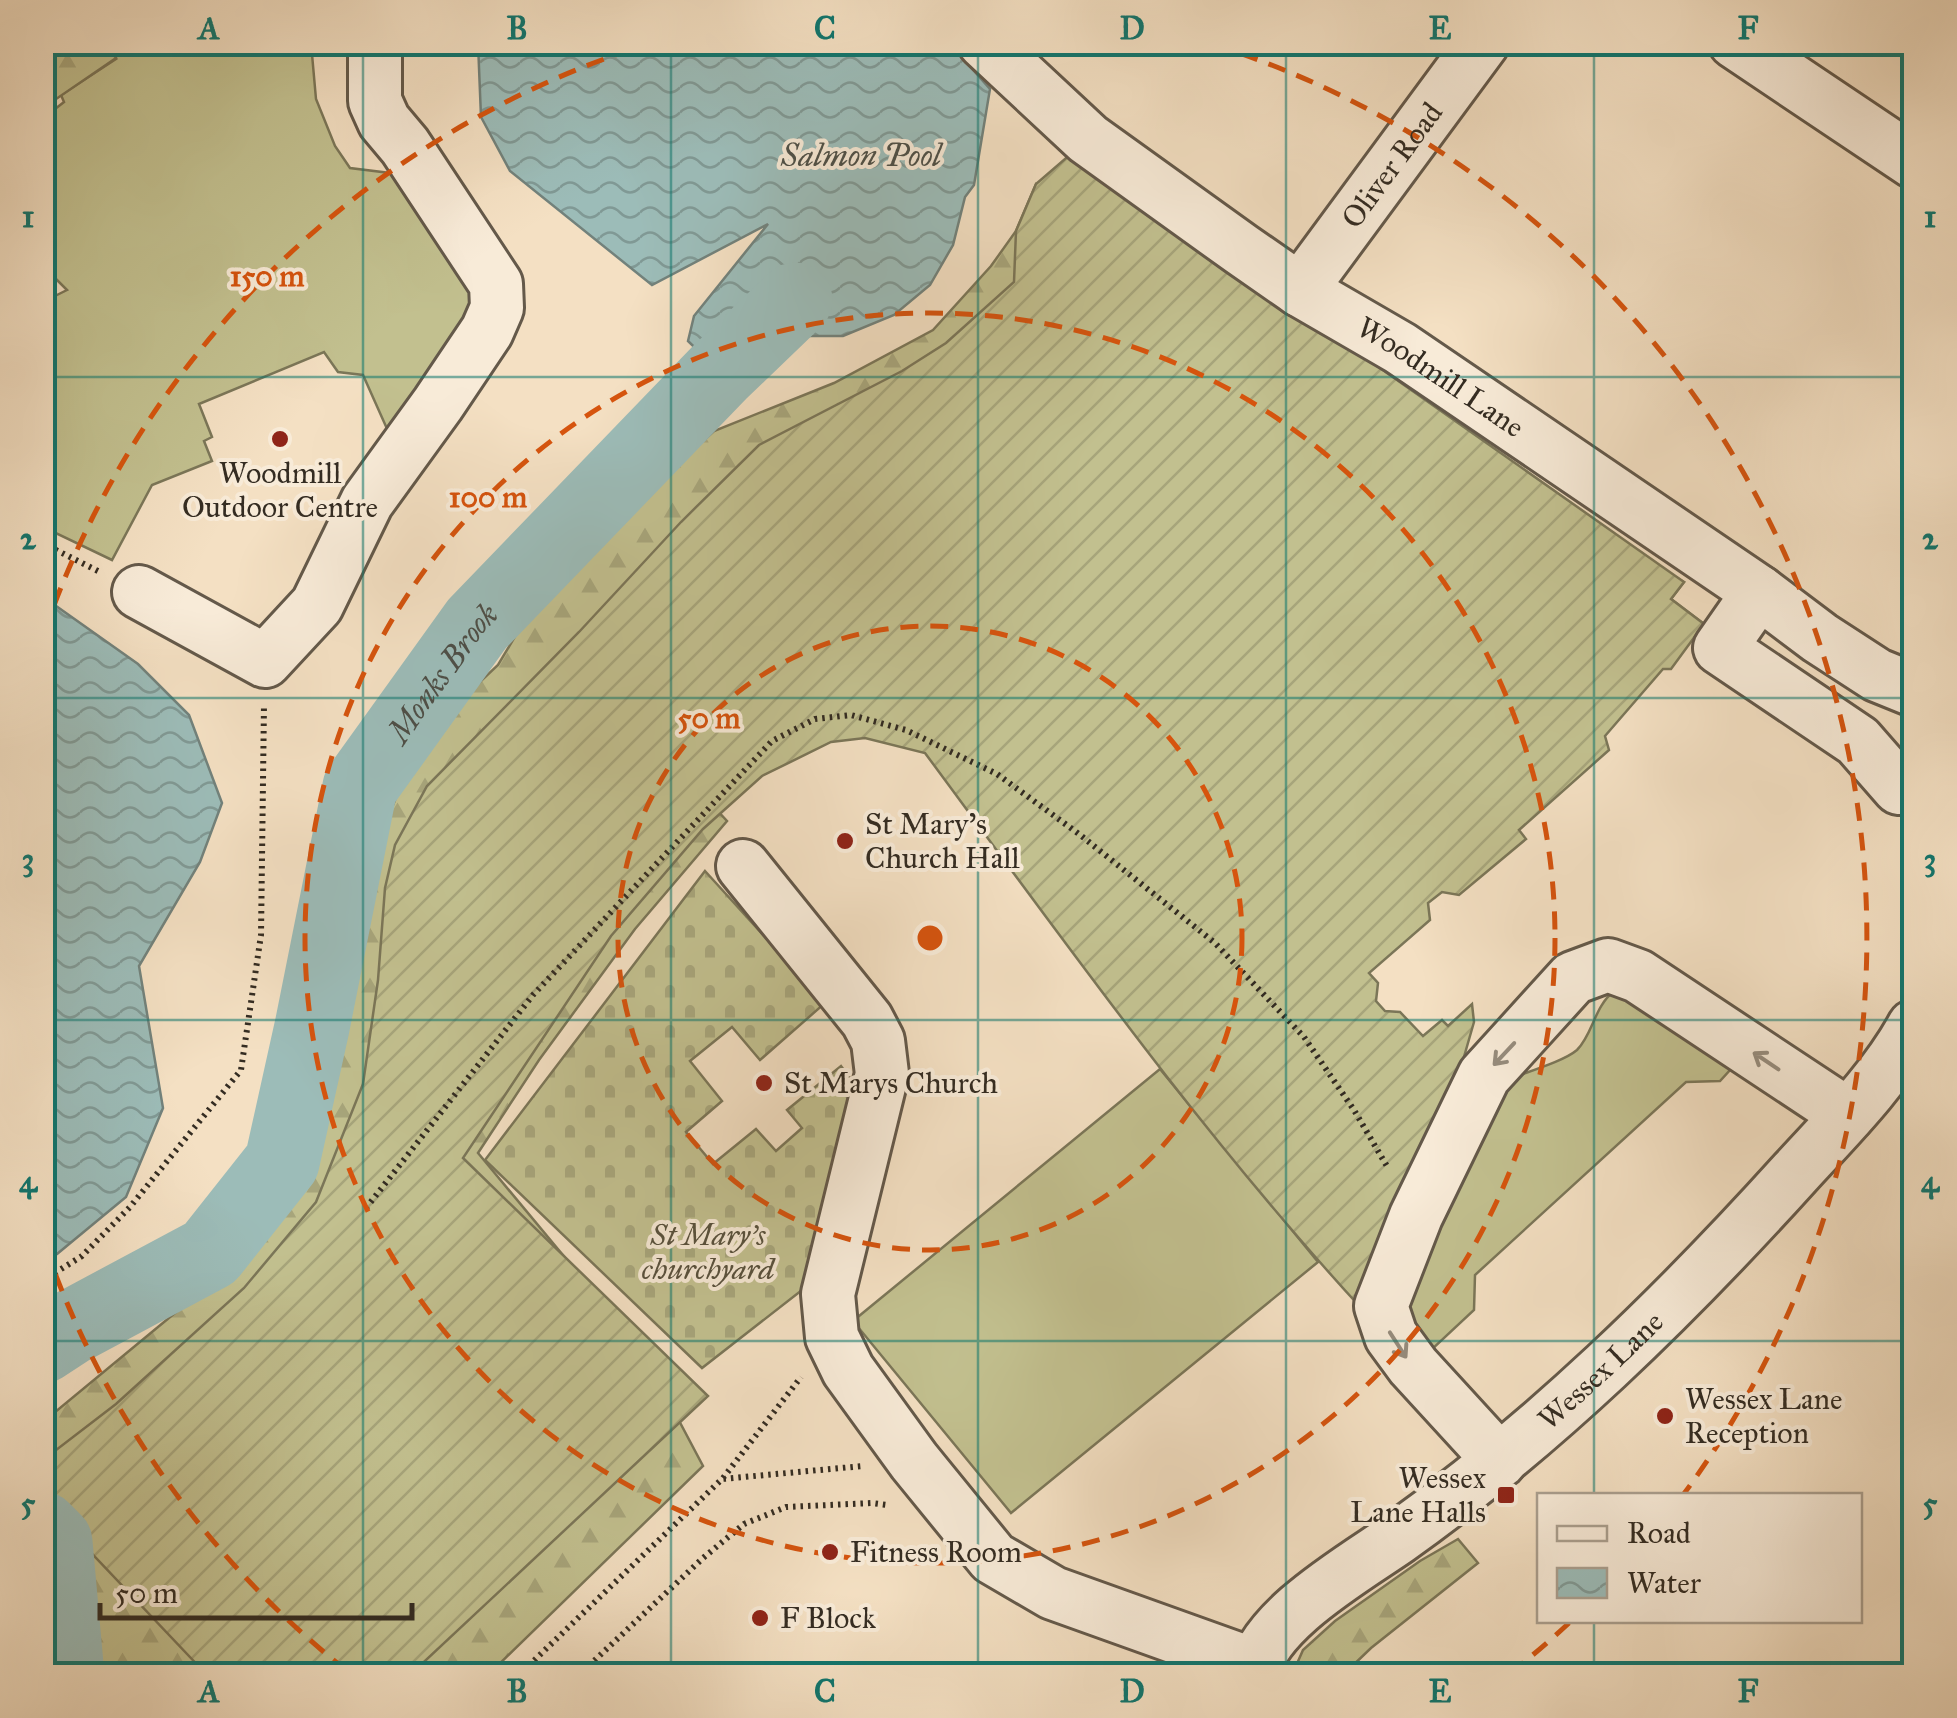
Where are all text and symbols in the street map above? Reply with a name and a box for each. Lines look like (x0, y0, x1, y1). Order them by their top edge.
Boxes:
text: A (196, 9, 220, 48)
text: B (506, 9, 528, 48)
text: C (814, 9, 836, 48)
text: D (1119, 9, 1145, 48)
text: E (1429, 9, 1452, 48)
text: F (1738, 9, 1759, 48)
street label: Oliver Road (1334, 95, 1450, 235)
water label: Salmon Pool (780, 136, 944, 175)
text: 1 (22, 197, 35, 236)
text: 1 (1924, 197, 1937, 236)
text: 150 m (230, 258, 305, 294)
street label: Woodmill Lane (1351, 309, 1531, 445)
marker: Woodmill Outdoor Centre (269, 428, 291, 450)
place label: Woodmill Outdoor Centre (182, 455, 378, 525)
text: 100 m (449, 479, 528, 515)
text: 2 (20, 519, 37, 558)
text: 2 (1922, 519, 1939, 558)
water label: Monks Brook (377, 595, 506, 753)
text: 50 m (677, 700, 741, 736)
place label: St Mary's Church Hall (865, 806, 1021, 876)
marker: St Mary's Church Hall (834, 830, 856, 852)
text: 3 (22, 840, 34, 879)
text: 3 (1924, 840, 1936, 879)
centre of rings (912, 920, 948, 956)
one-way arrow (1492, 1041, 1516, 1065)
one-way arrow (1753, 1051, 1781, 1072)
place label: St Marys Church (784, 1065, 998, 1101)
marker: St Marys Church (753, 1072, 775, 1094)
text: 4 (19, 1162, 38, 1201)
text: 4 (1921, 1162, 1940, 1201)
park label: St Mary's churchyard (642, 1217, 777, 1287)
street label: Wessex Lane (1531, 1304, 1671, 1437)
one-way arrow (1388, 1330, 1409, 1358)
place label: Wessex Lane Reception (1685, 1381, 1842, 1451)
marker: Wessex Lane Reception (1654, 1405, 1676, 1427)
place label: Wessex Lane Halls (1350, 1460, 1486, 1530)
text: 5 (21, 1484, 36, 1523)
marker: Wessex Lane Halls (1495, 1484, 1517, 1506)
text: 5 (1923, 1484, 1938, 1523)
legend (1537, 1493, 1862, 1623)
text: Road (1627, 1515, 1691, 1551)
place label: Fitness Room (850, 1534, 1022, 1570)
marker: Fitness Room (819, 1541, 841, 1563)
scale bar (100, 1558, 412, 1620)
text: Water (1627, 1565, 1702, 1601)
text: 50 m (115, 1575, 178, 1611)
place label: F Block (780, 1600, 876, 1636)
marker: F Block (749, 1607, 771, 1629)
text: A (196, 1672, 220, 1711)
text: B (506, 1672, 528, 1711)
text: C (814, 1672, 836, 1711)
text: D (1119, 1672, 1145, 1711)
text: E (1429, 1672, 1452, 1711)
text: F (1738, 1672, 1759, 1711)

